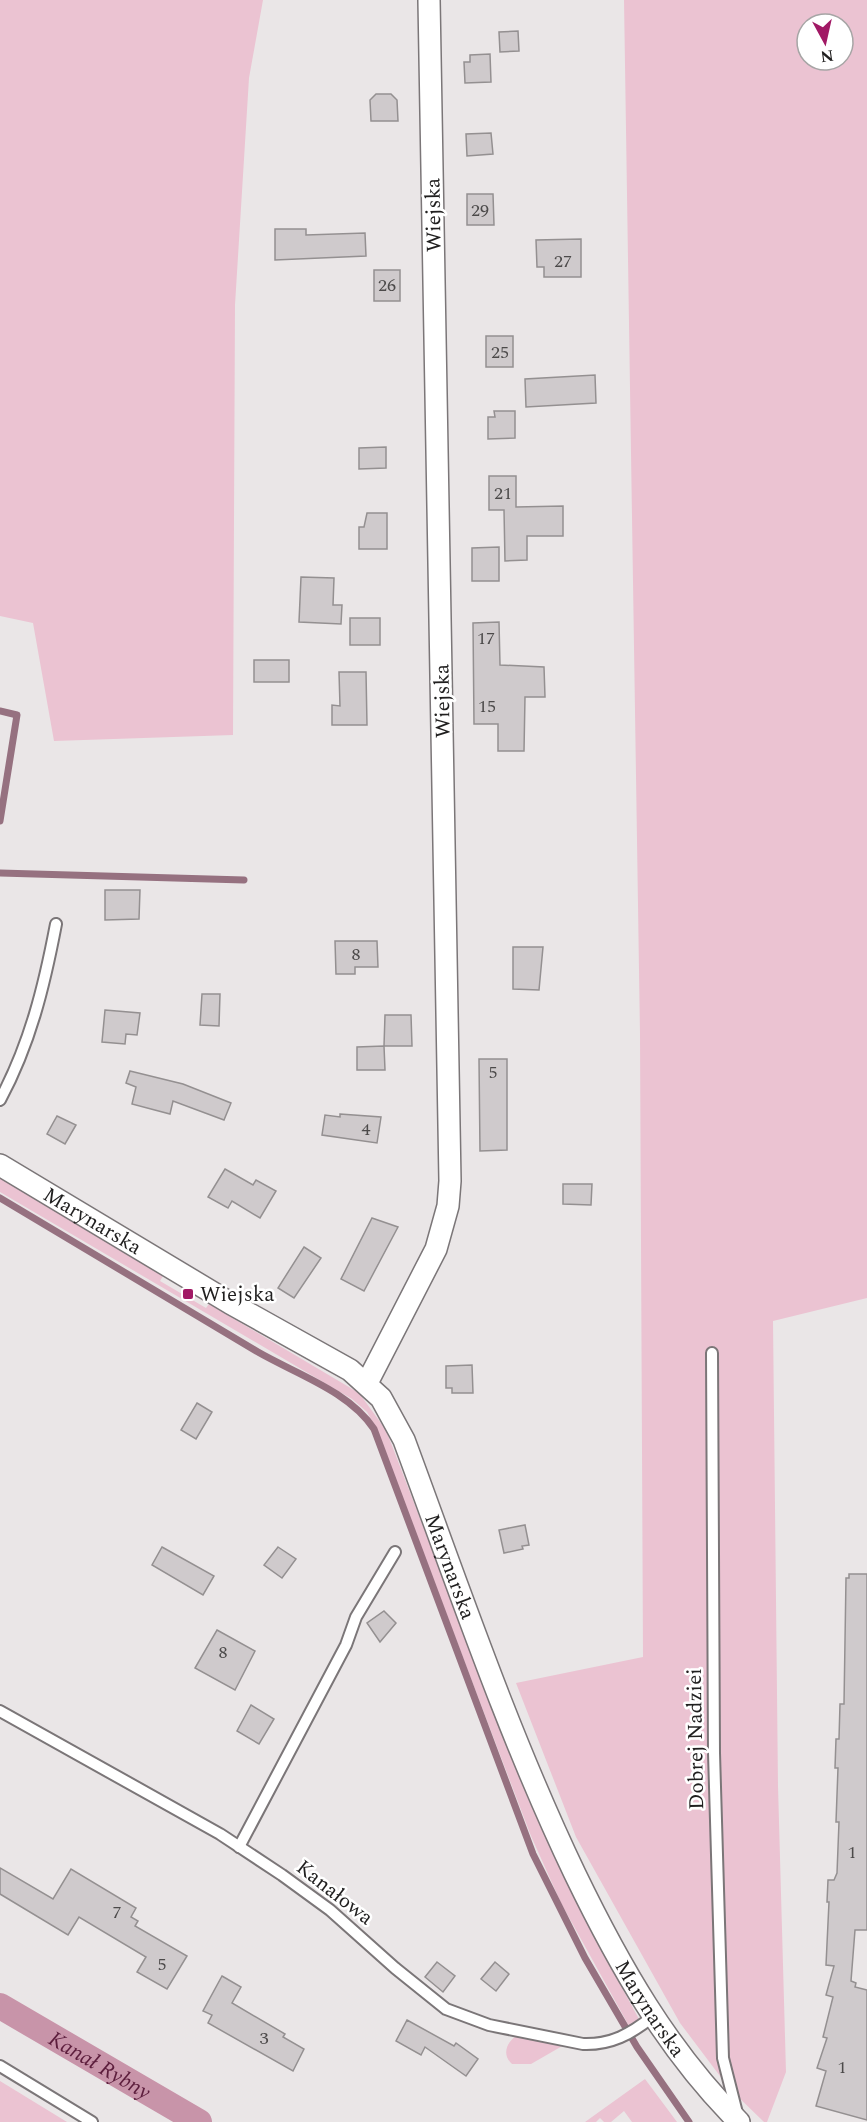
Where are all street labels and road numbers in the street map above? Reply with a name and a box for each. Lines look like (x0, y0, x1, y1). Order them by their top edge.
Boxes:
street label: Wiejska (417, 177, 451, 252)
street label: Wiejska (426, 663, 460, 738)
street label: Marynarska (37, 1179, 148, 1264)
street label: Marynarska (415, 1510, 484, 1625)
street label: Dobrej Nadziei (679, 1668, 713, 1810)
street label: Kanałowa (289, 1852, 381, 1934)
street label: Marynarska (606, 1954, 693, 2065)

